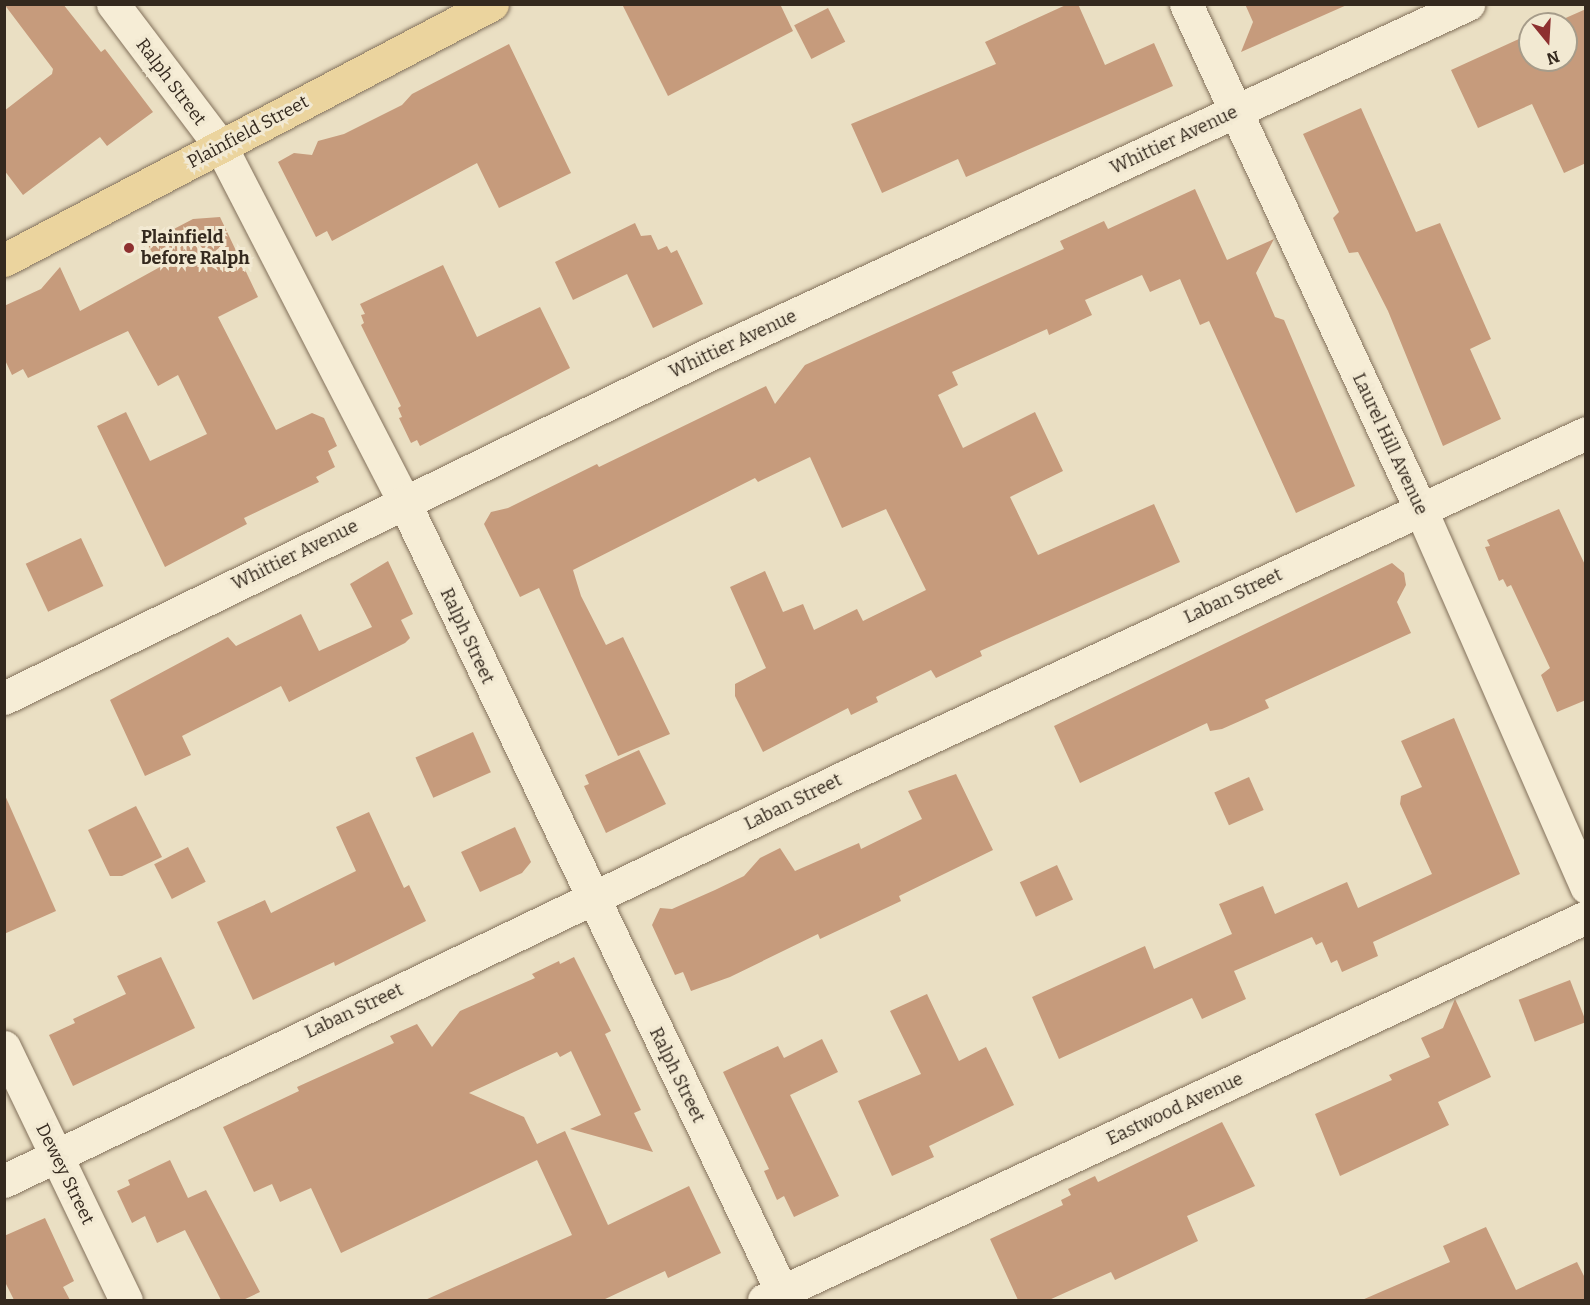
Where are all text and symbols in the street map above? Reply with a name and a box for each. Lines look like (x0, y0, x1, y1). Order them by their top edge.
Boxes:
north arrow (1518, 12, 1578, 72)
street label: Ralph Street (131, 34, 211, 130)
text: N (1544, 47, 1562, 69)
street label: Plainfield Street (184, 91, 312, 173)
street label: Whittier Avenue (1107, 101, 1241, 179)
place label: Plainfield before Ralph (141, 227, 250, 270)
marker: Plainfield before Ralph (122, 241, 136, 255)
street label: Whittier Avenue (666, 305, 800, 383)
street label: Laurel Hill Avenue (1348, 370, 1432, 518)
street label: Whittier Avenue (228, 515, 362, 595)
street label: Laban Street (1181, 564, 1285, 628)
street label: Ralph Street (435, 585, 499, 687)
street label: Laban Street (741, 769, 845, 835)
street label: Laban Street (302, 979, 406, 1043)
street label: Ralph Street (645, 1024, 709, 1126)
street label: Eastwood Avenue (1103, 1068, 1247, 1150)
street label: Dewey Street (31, 1120, 99, 1228)

